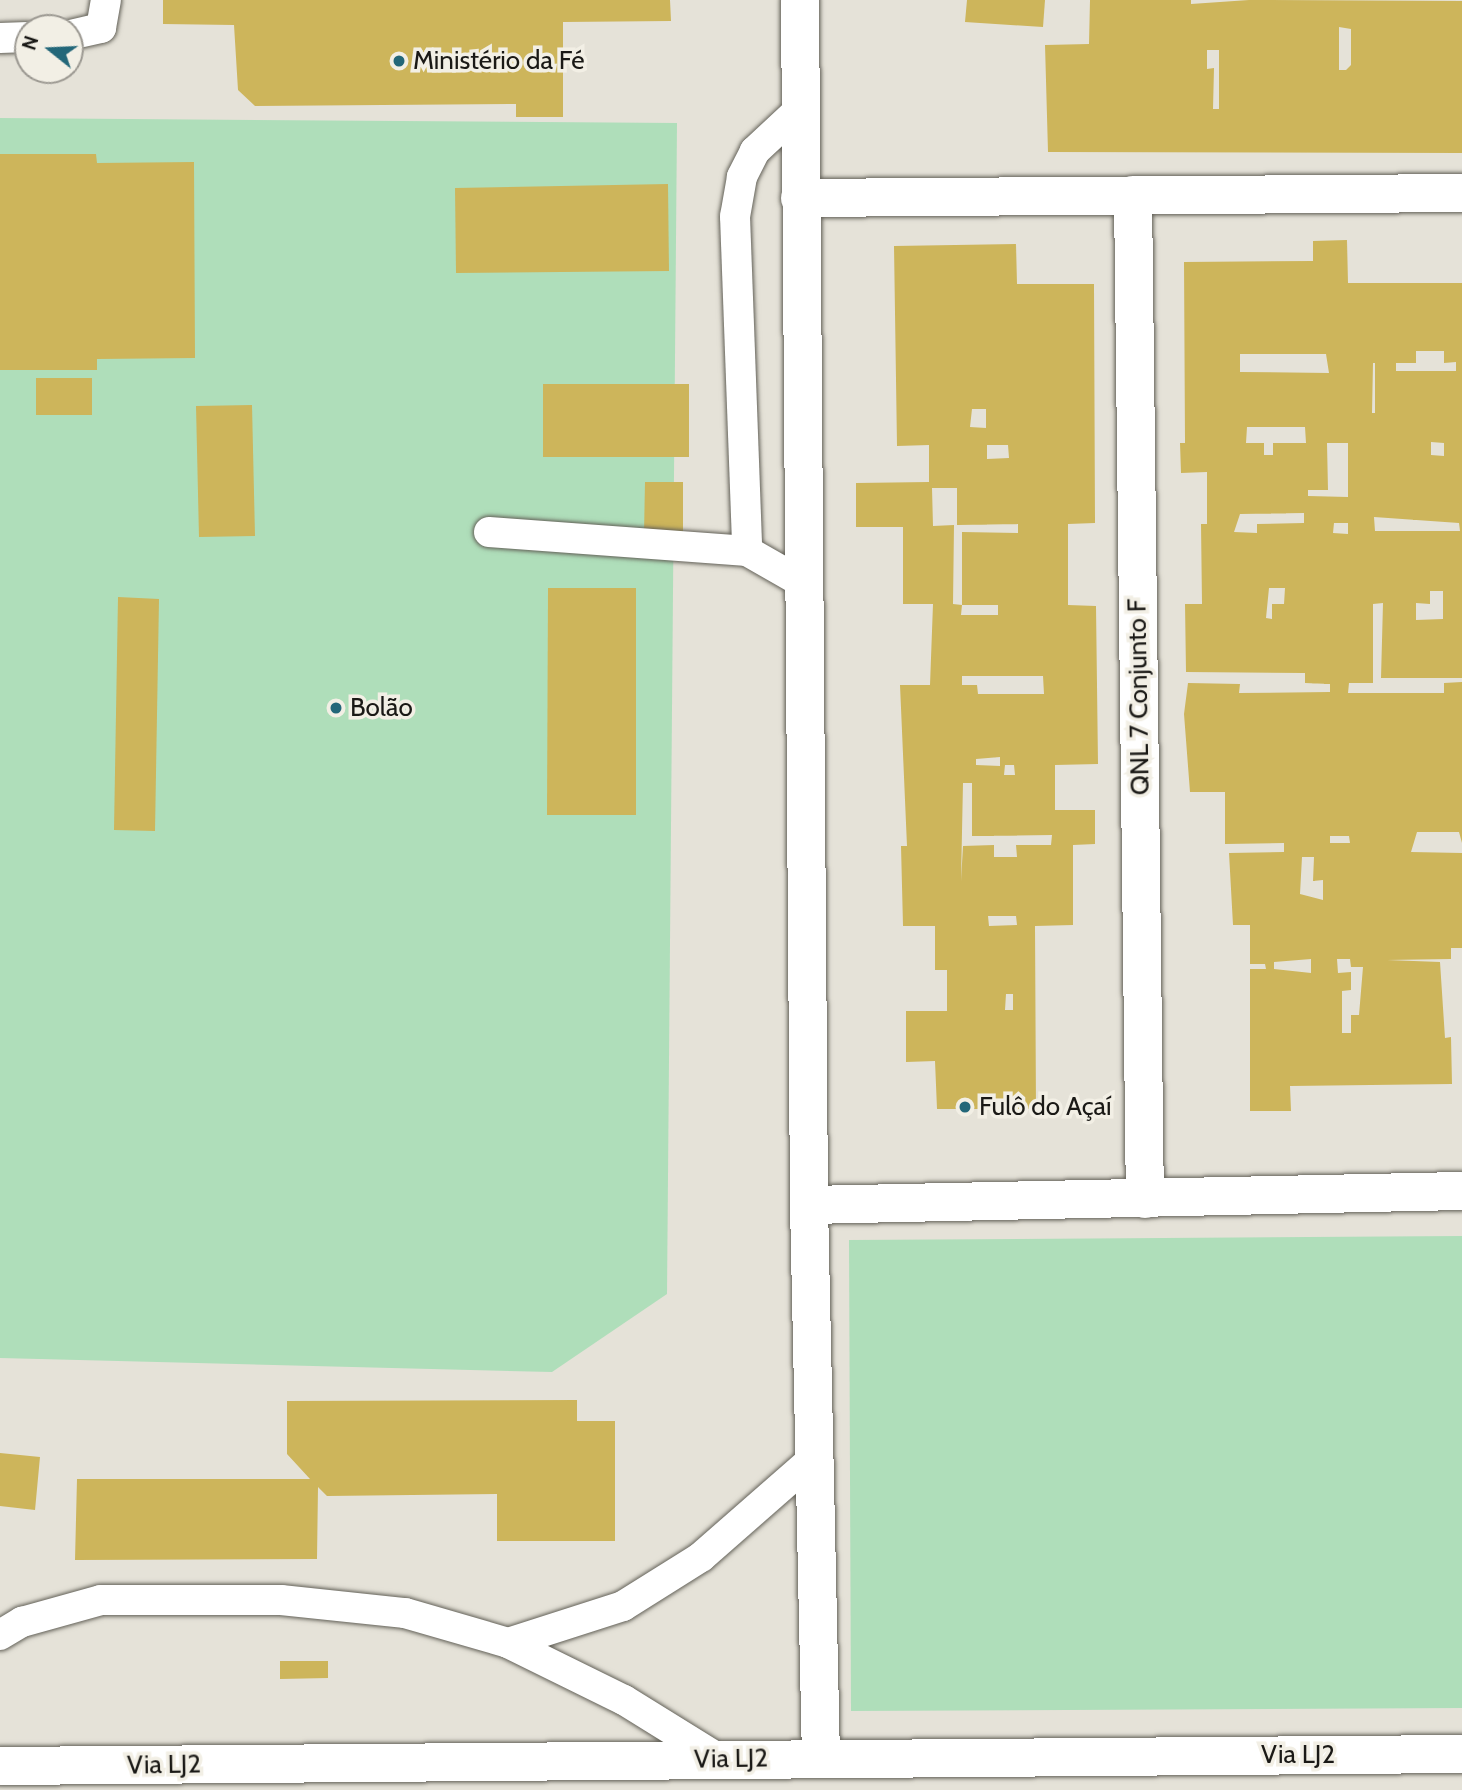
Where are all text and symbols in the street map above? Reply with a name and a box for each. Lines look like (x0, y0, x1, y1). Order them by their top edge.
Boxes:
north arrow (14, 14, 84, 84)
text: N (17, 33, 43, 53)
place label: Ministério da Fé (413, 45, 585, 77)
marker: Ministério da Fé (391, 53, 407, 69)
street label: QNL 7 Conjunto F (1122, 599, 1156, 795)
place label: Bolão (350, 692, 413, 724)
marker: Bolão (328, 700, 344, 716)
place label: Fulô do Açaí (979, 1091, 1111, 1123)
marker: Fulô do Açaí (957, 1099, 973, 1115)
street label: Via LJ2 (1261, 1739, 1335, 1771)
street label: Via LJ2 (694, 1743, 768, 1775)
street label: Via LJ2 (127, 1749, 201, 1781)

